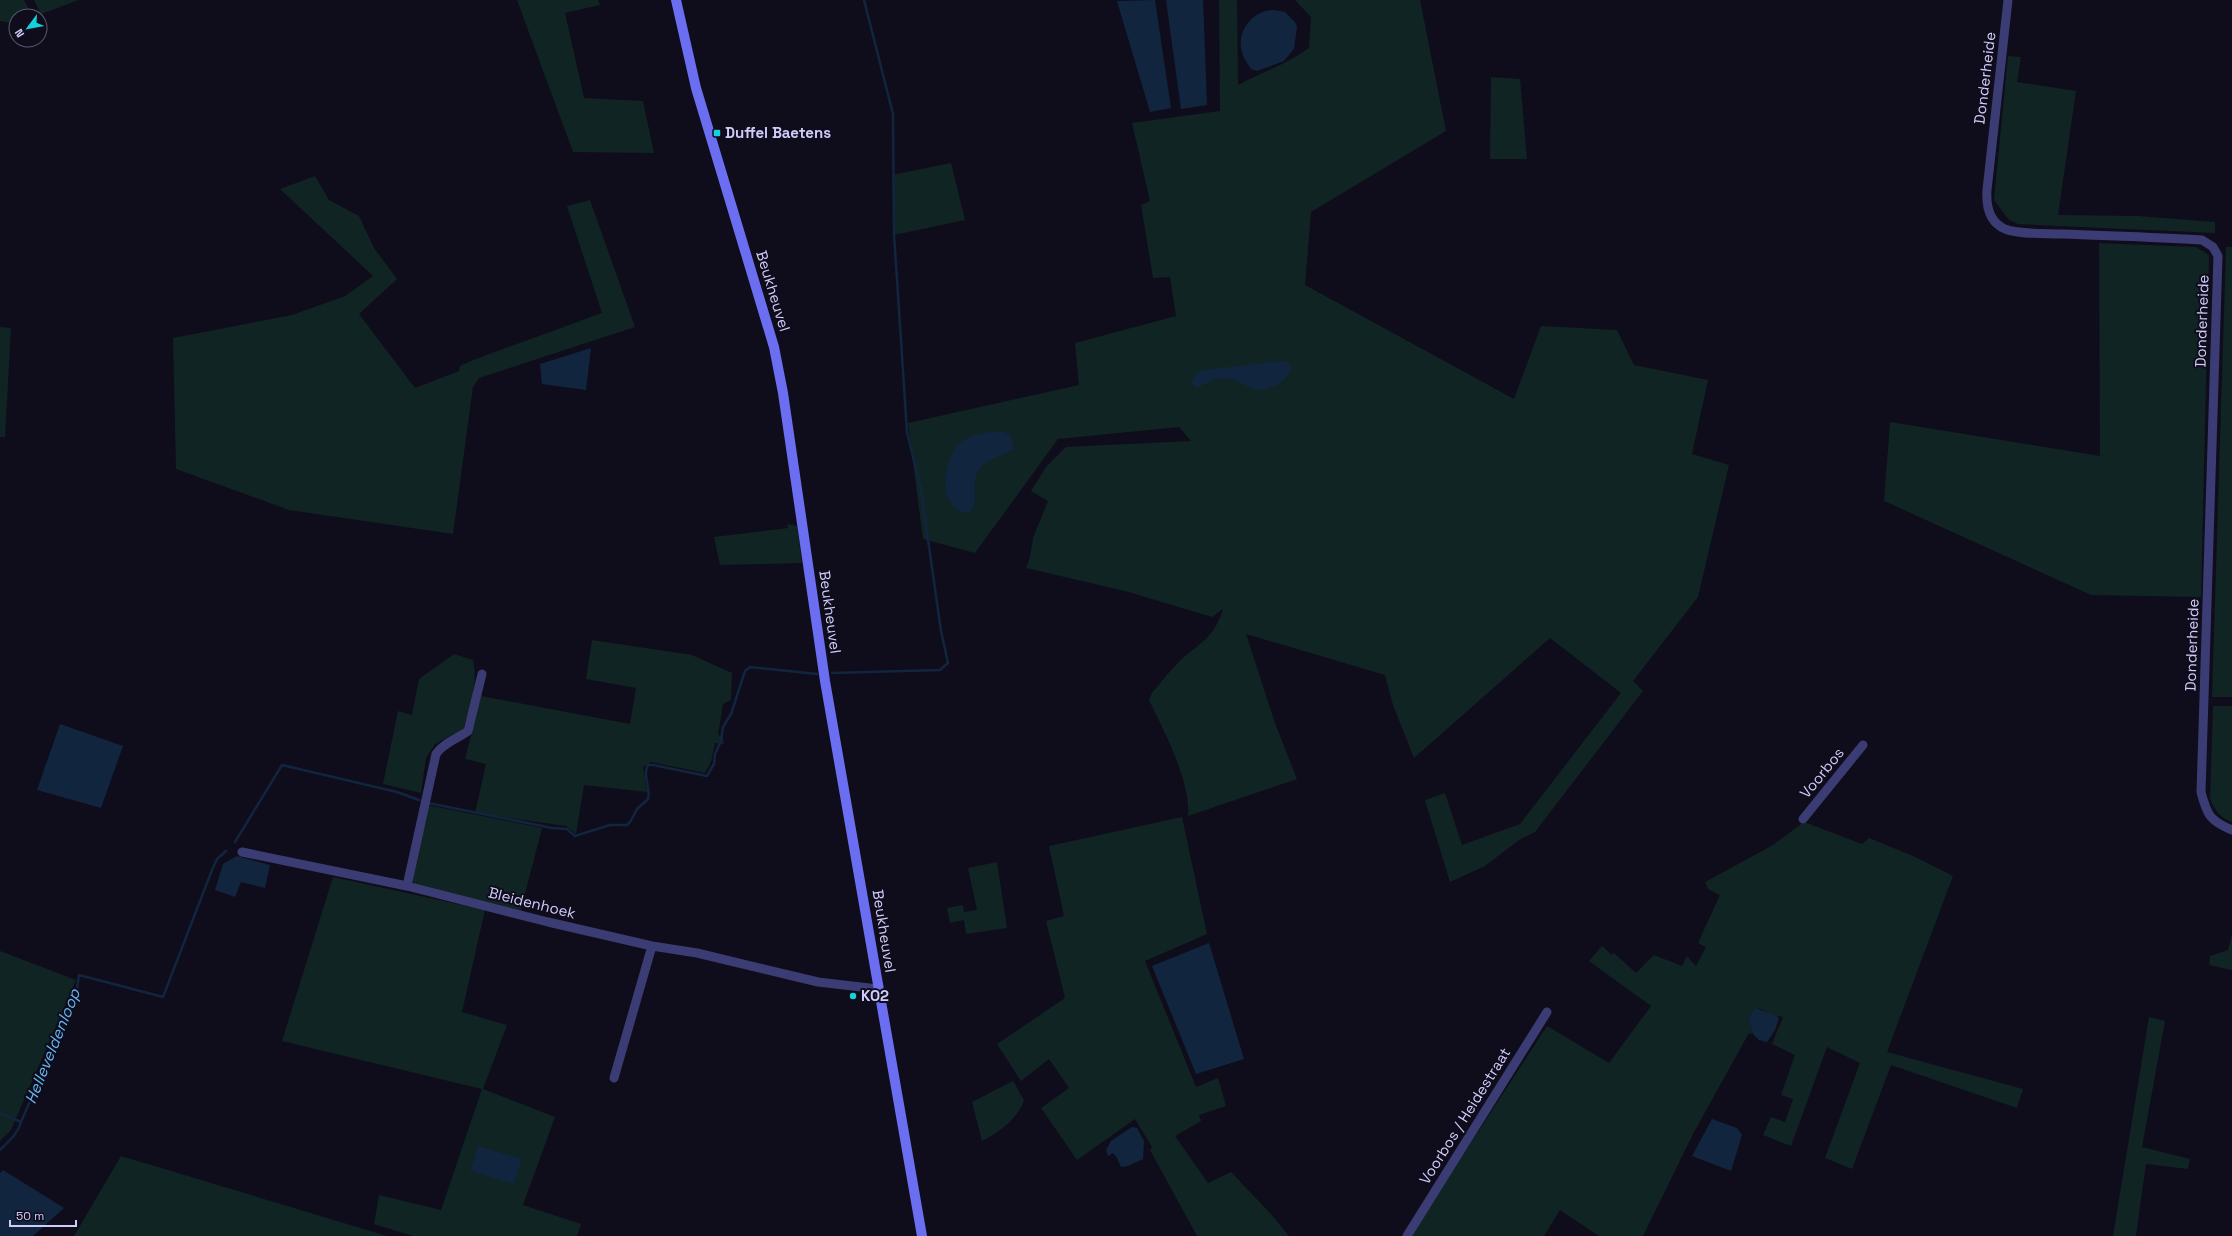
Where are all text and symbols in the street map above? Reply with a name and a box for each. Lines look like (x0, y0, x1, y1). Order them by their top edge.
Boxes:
north arrow (8, 8, 48, 48)
text: N (12, 26, 27, 40)
street label: Donderheide (1969, 31, 2000, 125)
place label: Duffel Baetens (725, 123, 831, 142)
marker: Duffel Baetens (712, 128, 722, 138)
street label: Beukheuvel (752, 248, 795, 334)
street label: Donderheide (2190, 274, 2213, 368)
street label: Beukheuvel (815, 569, 846, 655)
street label: Donderheide (2180, 598, 2203, 692)
street label: Voorbos (1795, 743, 1848, 802)
street label: Bleidenhoek (487, 882, 578, 923)
street label: Beukheuvel (869, 888, 900, 974)
water label: Helleveldenloop (20, 985, 85, 1107)
place label: KO2 (861, 986, 889, 1005)
marker: KO2 (848, 991, 858, 1001)
street label: Voorbos / Heidestraat (1415, 1044, 1514, 1188)
scale bar (10, 1202, 76, 1228)
text: 50 m (16, 1208, 44, 1224)

